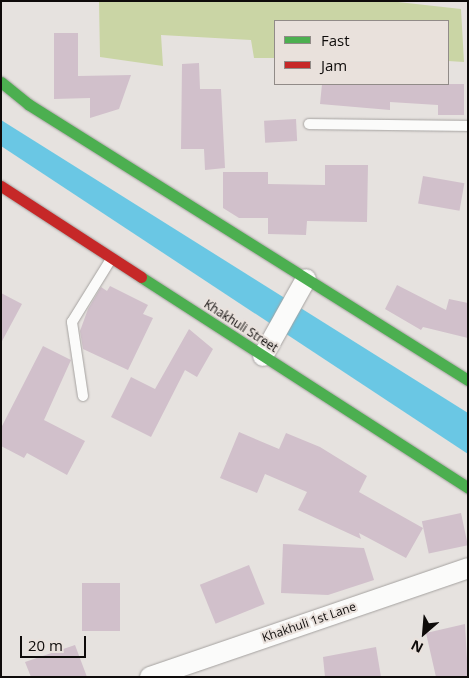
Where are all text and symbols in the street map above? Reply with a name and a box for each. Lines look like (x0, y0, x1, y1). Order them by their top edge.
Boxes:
legend (274, 20, 449, 85)
text: Fast (321, 30, 350, 50)
text: Jam (321, 55, 347, 75)
street label: Khakhuli Street (201, 297, 281, 355)
street label: Khakhuli 1st Lane (260, 599, 358, 645)
north arrow (399, 608, 449, 658)
scale bar (22, 626, 89, 658)
text: 20 m (28, 635, 63, 655)
text: N (408, 636, 426, 658)

